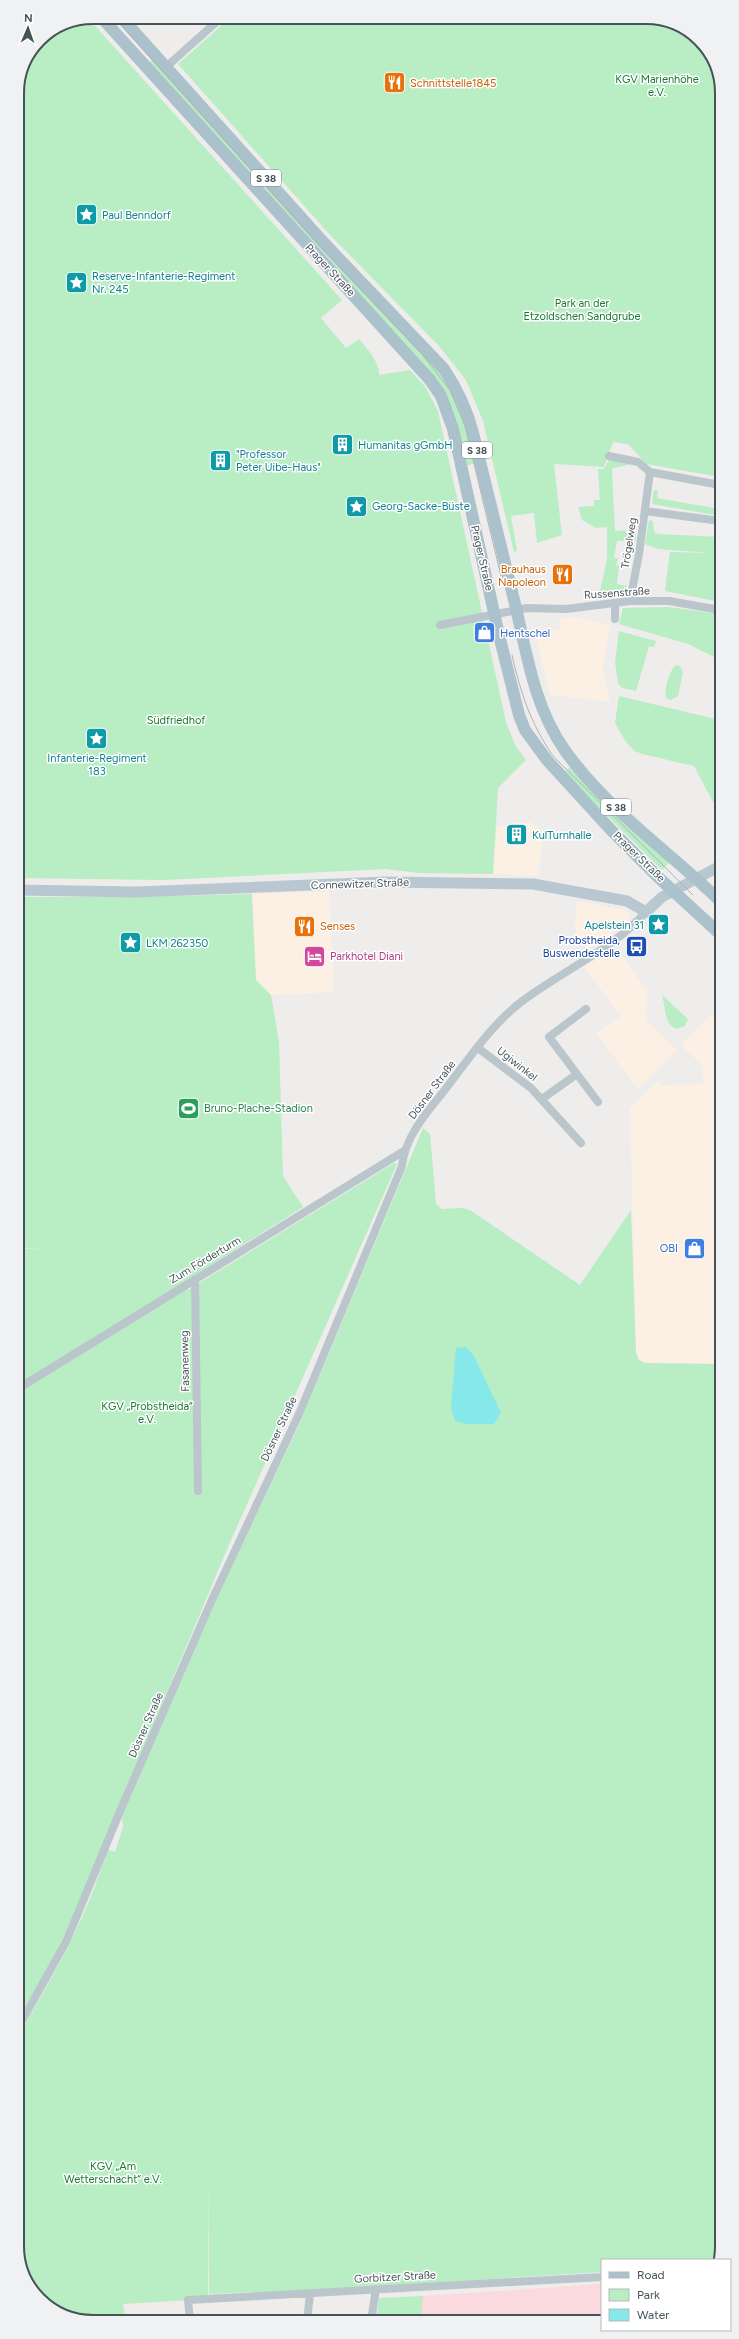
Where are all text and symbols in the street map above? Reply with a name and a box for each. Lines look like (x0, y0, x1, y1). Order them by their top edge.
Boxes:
north arrow (8, 8, 48, 48)
text: N (24, 12, 33, 25)
restaurant icon: Schnittstelle1845 (381, 70, 407, 96)
park label: KGV Marienhöhe e.V. (615, 73, 699, 99)
place label: Schnittstelle1845 (410, 77, 496, 90)
road number: S 38 (251, 170, 281, 186)
place icon: Paul Benndorf (74, 202, 100, 228)
place label: Paul Benndorf (102, 209, 172, 222)
street label: Prager Straße (302, 241, 358, 299)
place icon: Reserve-Infanterie-Regiment Nr. 245 (64, 269, 90, 295)
place label: Reserve-Infanterie-Regiment Nr. 245 (92, 270, 235, 296)
park label: Park an der Etzoldschen Sandgrube (523, 297, 641, 323)
building icon: Humanitas gGmbH (330, 432, 356, 458)
place label: Humanitas gGmbH (358, 439, 453, 452)
road number: S 38 (462, 442, 492, 458)
building icon: "Professor Peter Uibe-Haus" (208, 447, 234, 473)
place label: "Professor Peter Uibe-Haus" (236, 448, 321, 474)
place icon: Georg-Sacke-Büste (343, 493, 369, 519)
place label: Georg-Sacke-Büste (372, 500, 470, 513)
street label: Trögelweg (619, 517, 639, 569)
street label: Prager Straße (468, 524, 496, 592)
restaurant icon: Brauhaus Napoleon (549, 562, 575, 588)
place label: Brauhaus Napoleon (498, 563, 546, 589)
street label: Russenstraße (584, 584, 650, 602)
shop icon: Hentschel (472, 620, 498, 646)
place label: Hentschel (500, 627, 550, 640)
park label: Südfriedhof (147, 714, 206, 727)
place icon: Infanterie-Regiment 183 (84, 725, 110, 751)
place label: Infanterie-Regiment 183 (47, 752, 147, 778)
road number: S 38 (601, 799, 631, 815)
building icon: KulTurnhalle (503, 822, 529, 848)
place label: KulTurnhalle (532, 829, 591, 842)
street label: Prager Straße (610, 829, 668, 885)
street label: Connewitzer Straße (311, 876, 409, 892)
place icon: Apelstein 31 (646, 912, 672, 938)
restaurant icon: Senses (291, 913, 317, 939)
place label: Apelstein 31 (584, 919, 644, 932)
place label: Senses (320, 920, 355, 933)
place icon: LKM 262350 (118, 930, 144, 956)
bus stop icon: Probstheida, Buswendestelle (623, 933, 649, 959)
place label: Probstheida, Buswendestelle (543, 934, 621, 960)
place label: LKM 262350 (146, 937, 208, 950)
hotel icon: Parkhotel Diani (301, 943, 327, 969)
place label: Parkhotel Diani (330, 950, 403, 963)
street label: Ugiwinkel (494, 1044, 540, 1084)
street label: Dösner Straße (406, 1058, 458, 1122)
sports icon: Bruno-Plache-Stadion (176, 1095, 202, 1121)
place label: Bruno-Plache-Stadion (204, 1102, 313, 1115)
street label: Zum Förderturm (167, 1234, 243, 1286)
shop icon: OBI (681, 1235, 707, 1261)
place label: OBI (660, 1242, 678, 1255)
street label: Fasanenweg (178, 1330, 192, 1392)
street label: Dösner Straße (258, 1394, 300, 1464)
park label: KGV „Probstheida“ e.V. (101, 1400, 193, 1426)
street label: Dösner Straße (126, 1690, 166, 1760)
park label: KGV „Am Wetterschacht“ e.V. (64, 2160, 162, 2186)
legend (601, 2259, 731, 2331)
street label: Gorbitzer Straße (354, 2268, 436, 2286)
text: Road (637, 2268, 665, 2282)
text: Park (637, 2288, 660, 2302)
text: Water (637, 2308, 669, 2322)

